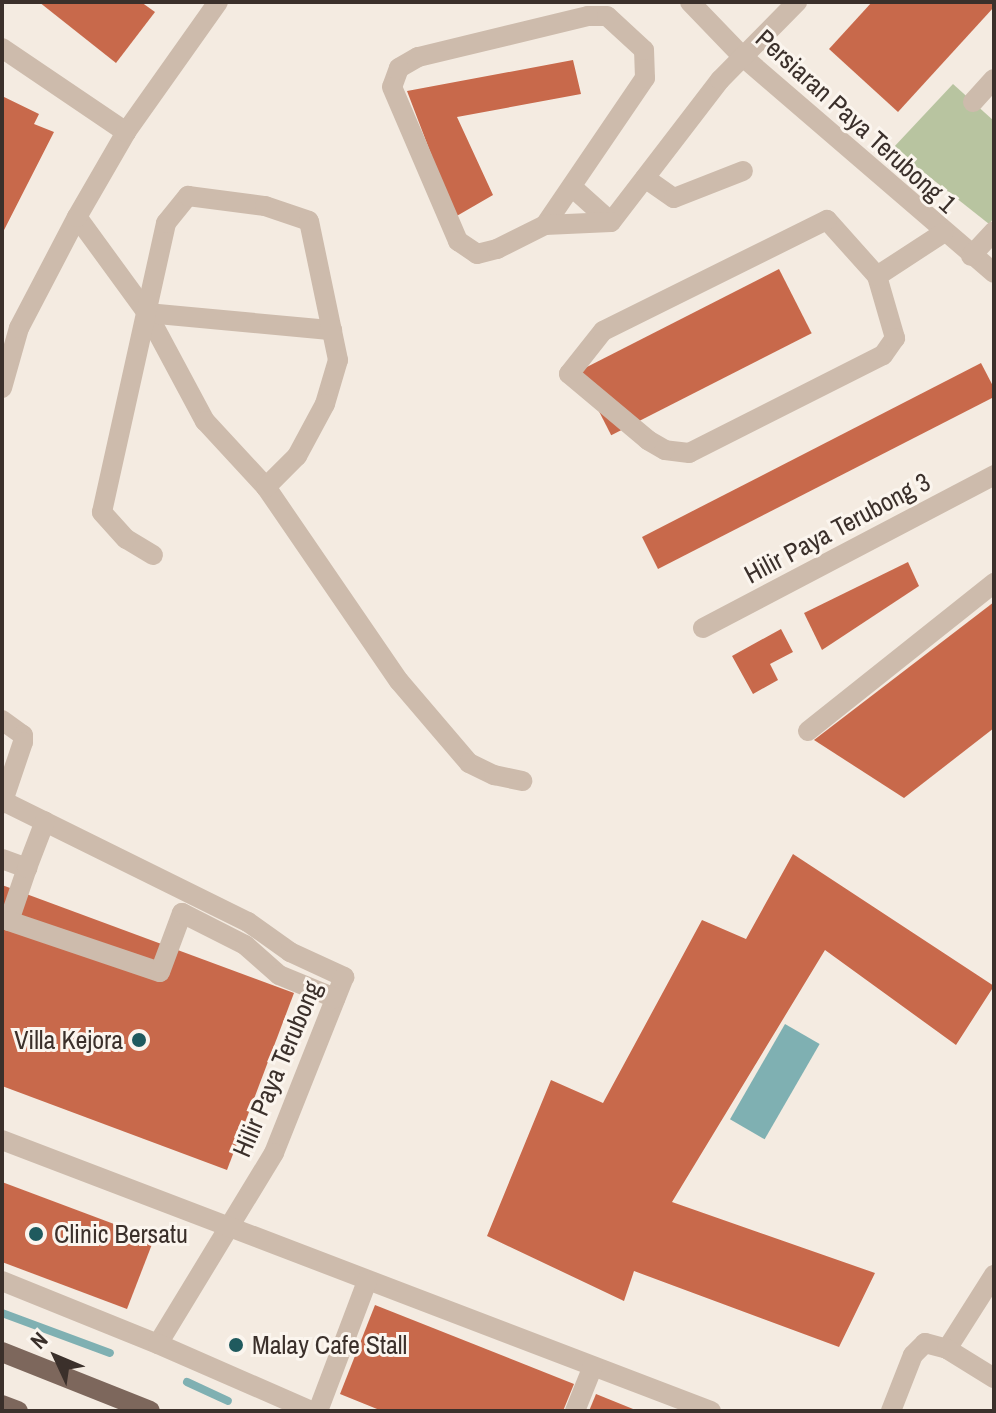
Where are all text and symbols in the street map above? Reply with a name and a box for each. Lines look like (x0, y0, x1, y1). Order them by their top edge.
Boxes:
street label: Persiaran Paya Terubong 1 (749, 23, 963, 219)
street label: Hilir Paya Terubong 3 (739, 466, 935, 590)
street label: Hilir Paya Terubong (226, 976, 328, 1162)
place label: Villa Kejora (14, 1024, 123, 1056)
marker: Villa Kejora (130, 1031, 148, 1049)
place label: Clinic Bersatu (54, 1218, 188, 1250)
marker: Clinic Bersatu (25, 1223, 47, 1245)
north arrow (16, 1317, 96, 1397)
text: N (23, 1325, 54, 1355)
place label: Malay Cafe Stall (252, 1329, 407, 1361)
marker: Malay Cafe Stall (227, 1336, 245, 1354)

